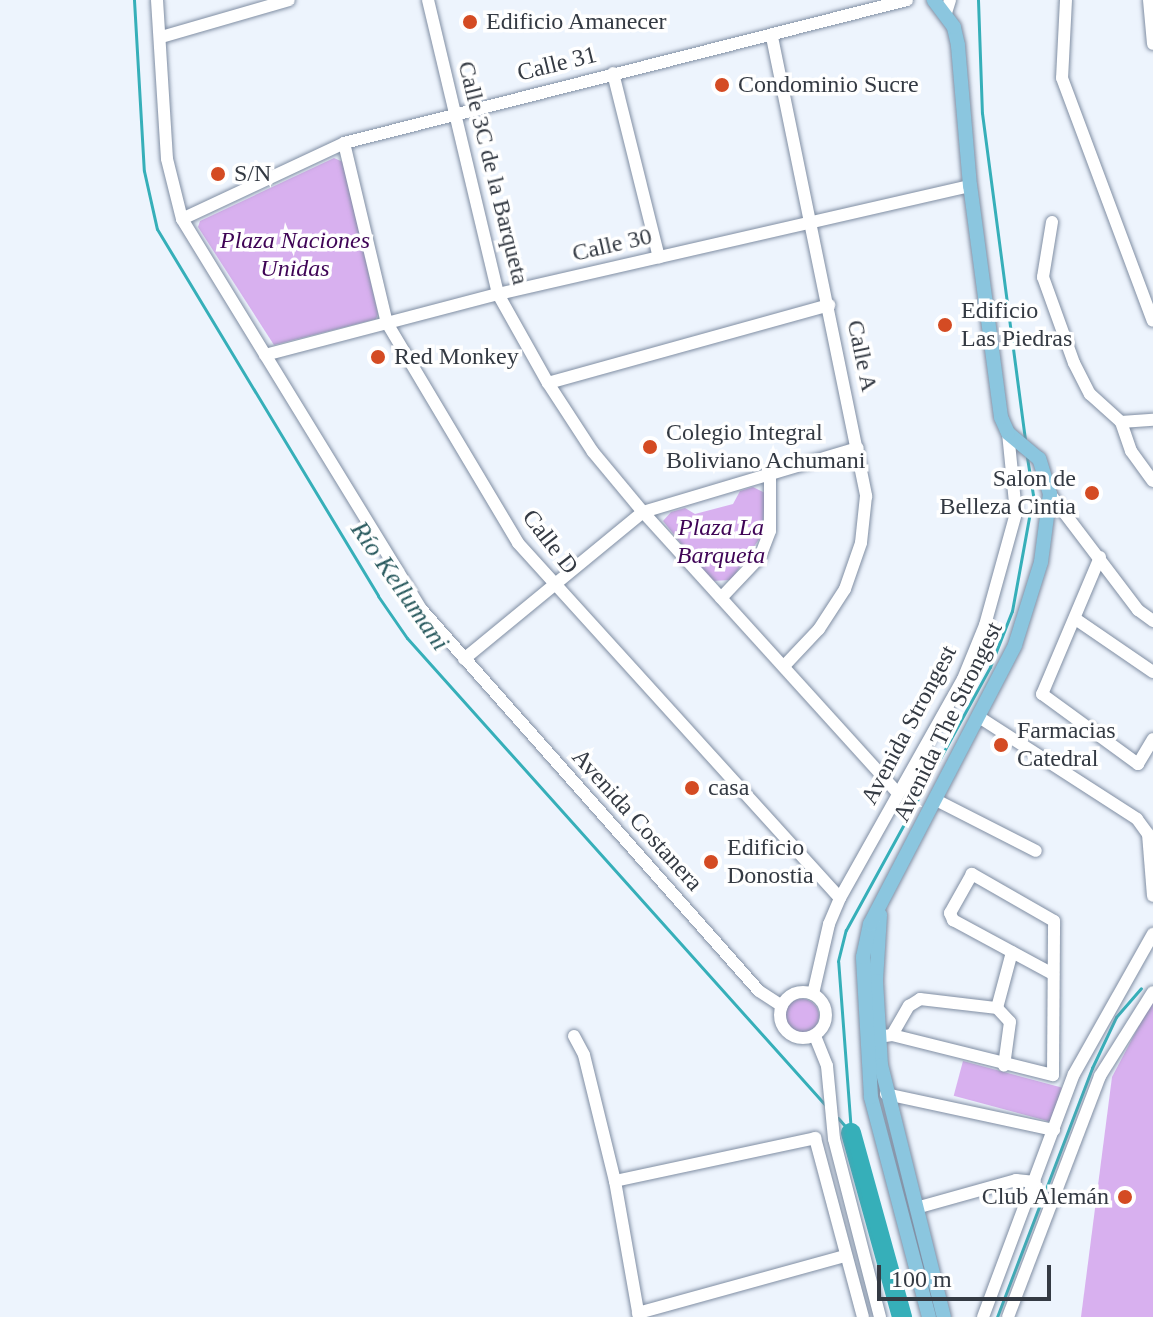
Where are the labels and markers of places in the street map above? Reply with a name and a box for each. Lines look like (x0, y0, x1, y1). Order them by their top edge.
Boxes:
place label: Edificio Amanecer (486, 8, 668, 36)
marker: Edificio Amanecer (461, 13, 479, 31)
place label: Condominio Sucre (738, 71, 919, 99)
marker: Condominio Sucre (713, 76, 731, 94)
place label: S/N (234, 160, 271, 188)
marker: S/N (209, 165, 227, 183)
place label: Edificio Las Piedras (961, 297, 1072, 353)
marker: Edificio Las Piedras (936, 316, 954, 334)
place label: Red Monkey (394, 343, 519, 371)
marker: Red Monkey (369, 348, 387, 366)
place label: Colegio Integral Boliviano Achumani (666, 419, 867, 475)
marker: Colegio Integral Boliviano Achumani (641, 438, 659, 456)
place label: Salon de Belleza Cintia (939, 465, 1076, 521)
marker: Salon de Belleza Cintia (1083, 484, 1101, 502)
place label: Farmacias Catedral (1017, 717, 1116, 773)
marker: Farmacias Catedral (992, 736, 1010, 754)
place label: casa (708, 774, 749, 802)
marker: casa (683, 779, 701, 797)
place label: Edificio Donostia (727, 834, 814, 890)
marker: Edificio Donostia (702, 853, 720, 871)
place label: Club Alemán (980, 1183, 1109, 1211)
marker: Club Alemán (1116, 1188, 1134, 1206)

